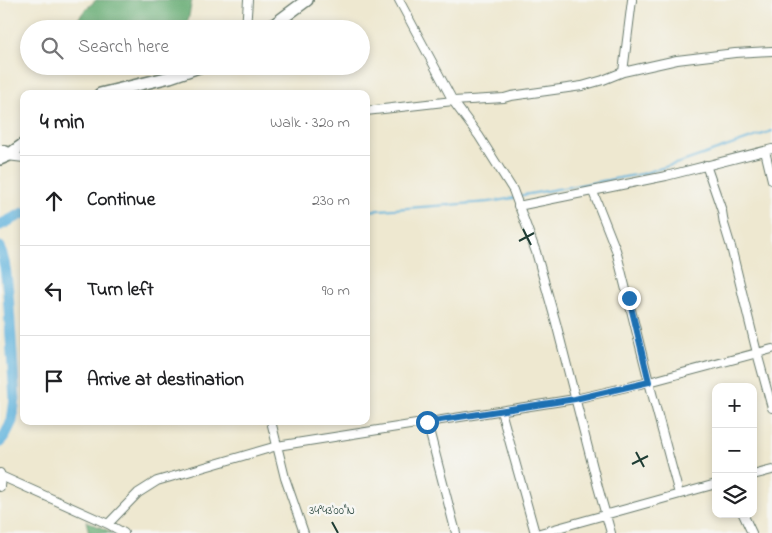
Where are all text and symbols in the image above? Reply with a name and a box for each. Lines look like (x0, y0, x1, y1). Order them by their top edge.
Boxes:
search box (20, 20, 370, 75)
icon: search (38, 34, 66, 62)
text: Search here (78, 34, 169, 61)
text: 4 min (40, 108, 84, 138)
text: Walk · 320 m (270, 111, 350, 135)
icon: ahead (40, 187, 68, 215)
text: Continue (87, 187, 155, 214)
text: 230 m (312, 189, 350, 213)
icon: left (40, 277, 68, 305)
text: Turn left (87, 277, 154, 304)
text: 90 m (322, 279, 350, 303)
route end (618, 287, 641, 310)
icon: arrive (40, 367, 68, 395)
text: Arrive at destination (87, 367, 244, 394)
map controls (712, 383, 757, 518)
button: + (712, 383, 757, 428)
route start (416, 411, 439, 434)
button: − (712, 428, 757, 473)
button: layers (712, 473, 757, 518)
text: 34°43'00"N (309, 502, 355, 520)

